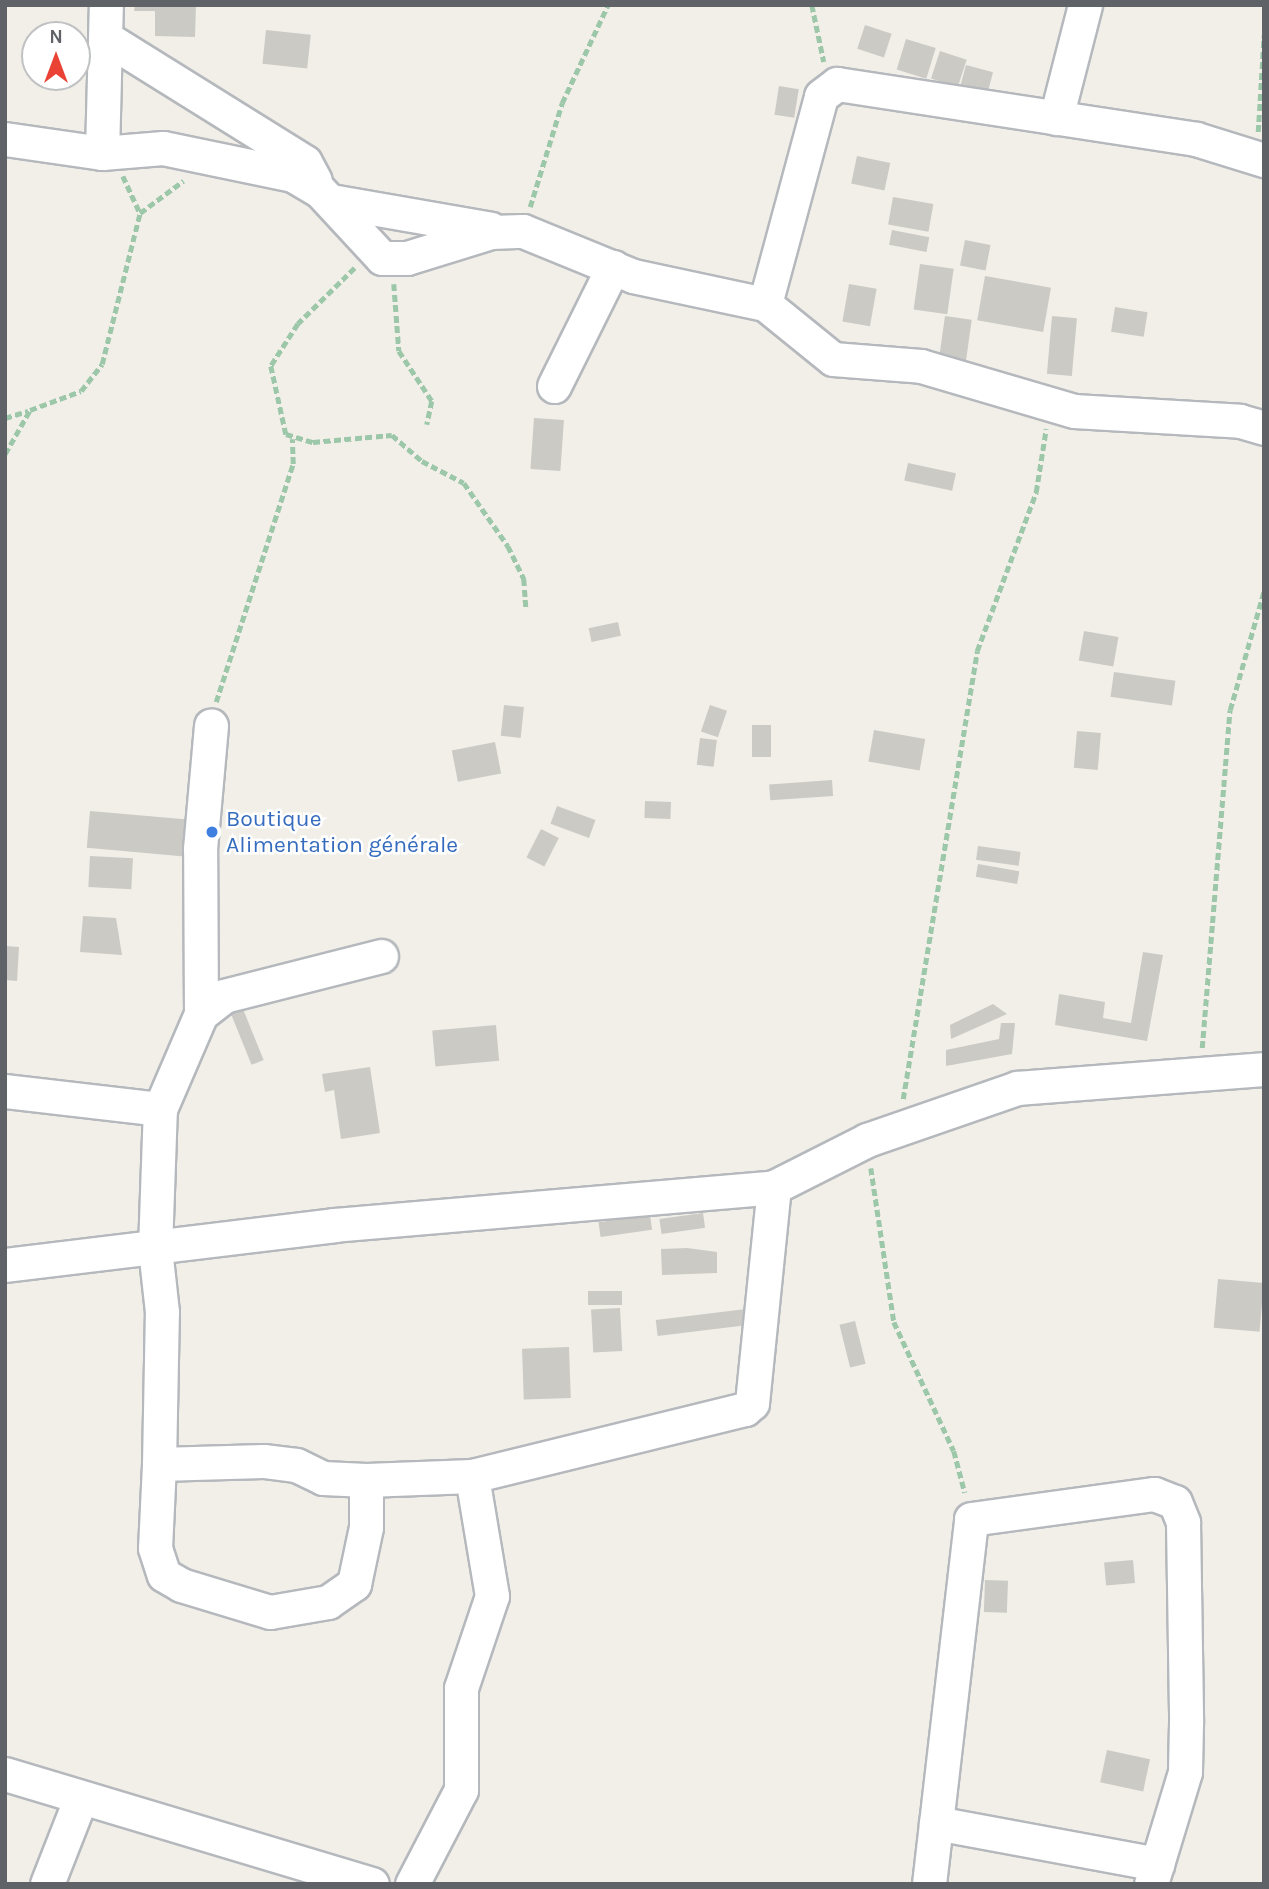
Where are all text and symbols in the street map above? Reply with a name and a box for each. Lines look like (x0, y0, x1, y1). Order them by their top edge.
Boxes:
north arrow (21, 21, 91, 91)
text: N (49, 26, 63, 48)
place label: Boutique Alimentation générale (226, 805, 458, 859)
marker: Boutique Alimentation générale (204, 824, 220, 840)

